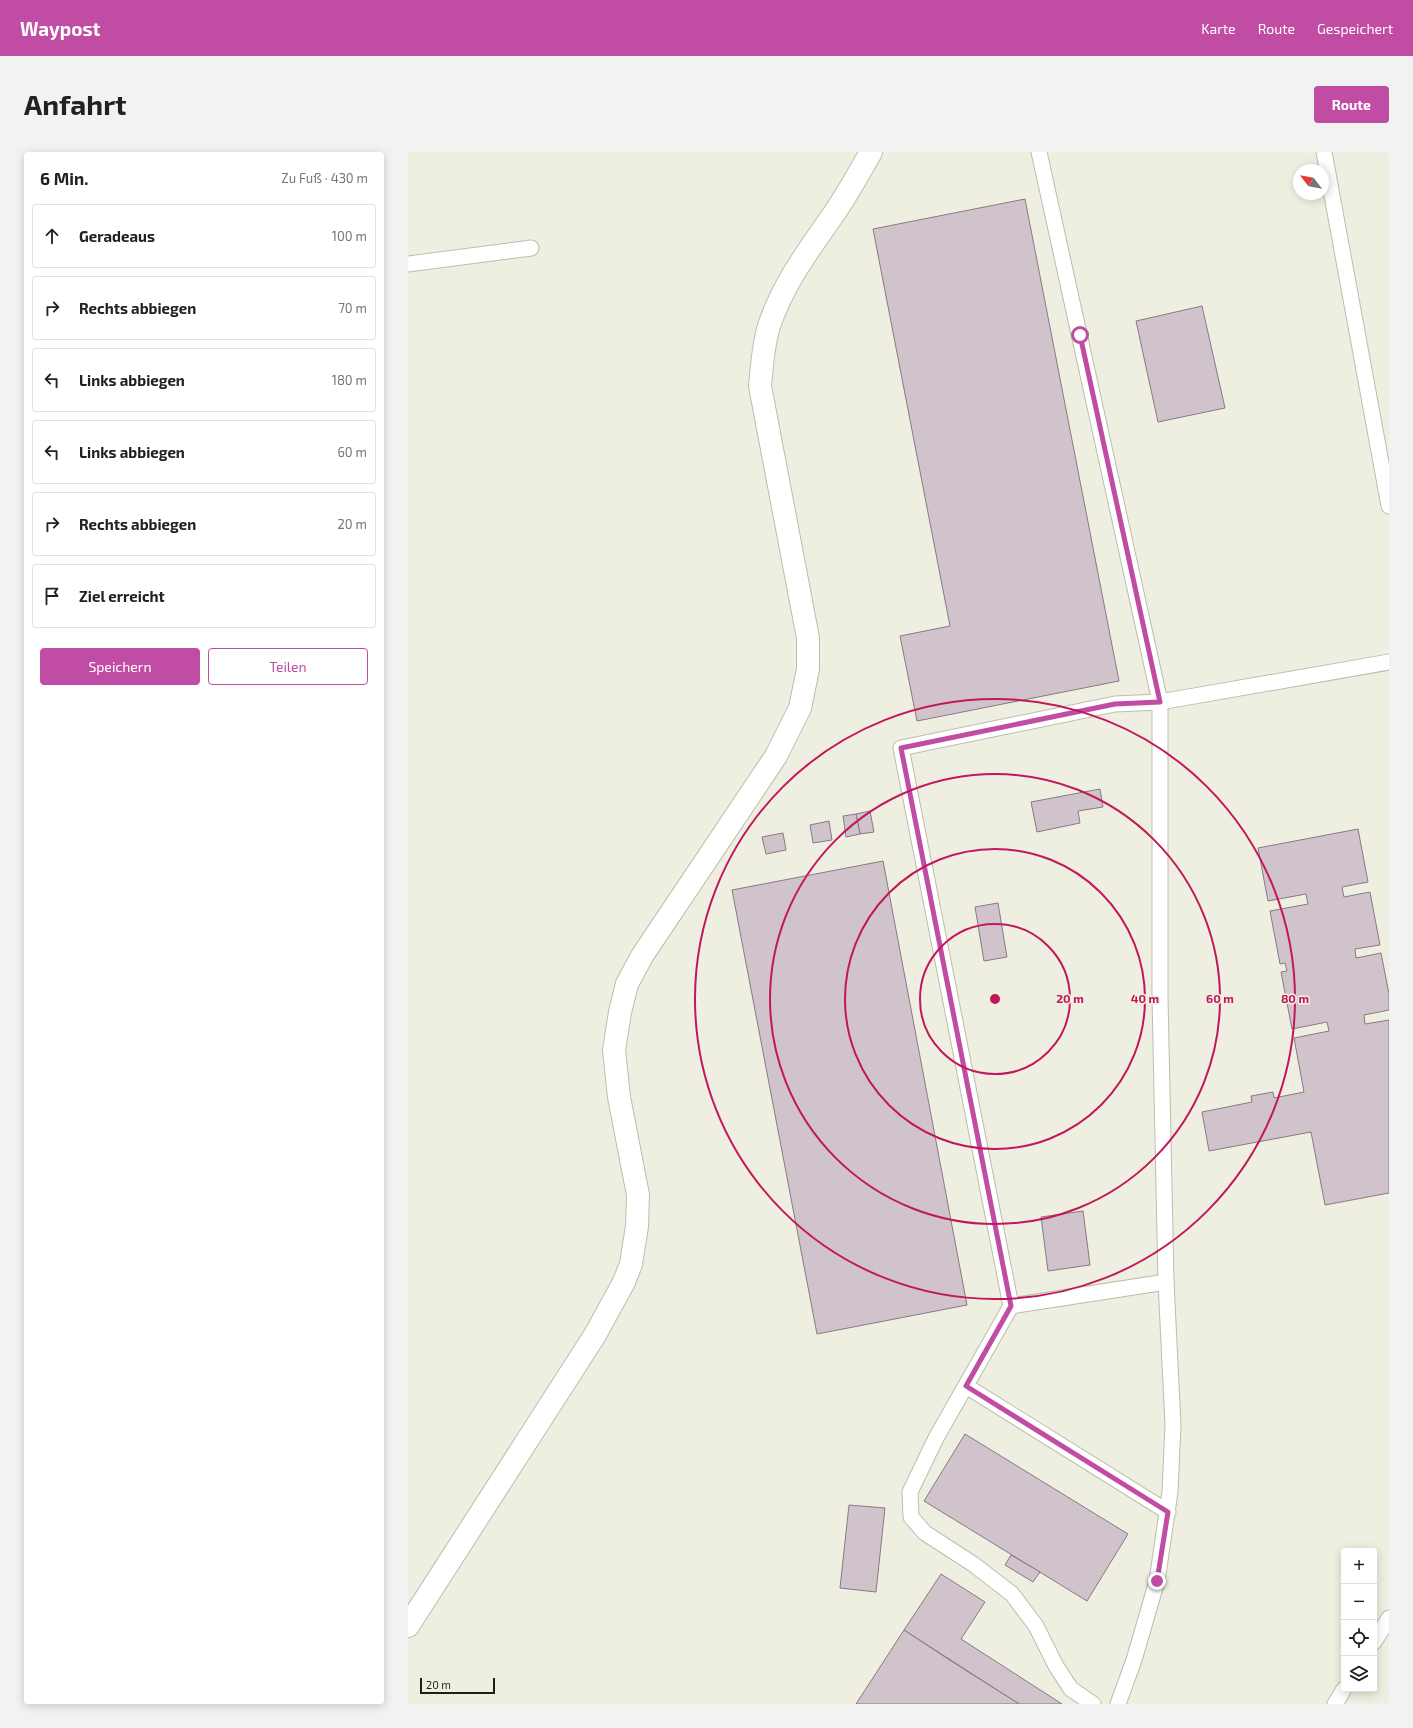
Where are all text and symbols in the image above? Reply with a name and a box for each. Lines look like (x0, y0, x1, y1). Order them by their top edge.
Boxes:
text: Waypost (20, 17, 100, 40)
text: Karte (1201, 20, 1236, 37)
text: Route (1258, 20, 1295, 37)
text: Gespeichert (1317, 20, 1393, 37)
button: Route (1314, 86, 1389, 123)
text: Anfahrt (24, 87, 127, 121)
north arrow (1293, 164, 1329, 200)
text: 6 Min. (40, 168, 88, 188)
text: Zu Fuß · 430 m (281, 170, 368, 186)
icon: ahead (41, 225, 63, 247)
text: Geradeaus (79, 227, 155, 245)
text: 100 m (332, 228, 367, 244)
icon: right (41, 297, 63, 319)
text: Rechts abbiegen (79, 299, 196, 317)
text: 70 m (338, 300, 367, 316)
route start (1071, 326, 1089, 344)
icon: left (41, 369, 63, 391)
text: Links abbiegen (79, 371, 185, 389)
text: 180 m (332, 372, 367, 388)
icon: left (41, 441, 63, 463)
text: Links abbiegen (79, 443, 185, 461)
text: 60 m (337, 444, 367, 460)
icon: right (41, 513, 63, 535)
text: Rechts abbiegen (79, 515, 196, 533)
text: 20 m (338, 516, 367, 532)
icon: arrive (41, 585, 63, 607)
text: Ziel erreicht (79, 587, 165, 605)
button: Speichern (40, 648, 200, 685)
button: Teilen (208, 648, 368, 685)
text: 20 m (1056, 991, 1084, 1005)
text: 40 m (1131, 991, 1159, 1005)
text: 60 m (1206, 991, 1234, 1005)
text: 80 m (1281, 991, 1309, 1005)
centre of rings (988, 992, 1002, 1006)
map controls (1341, 1548, 1377, 1692)
button: + (1341, 1548, 1377, 1584)
route end (1148, 1572, 1166, 1590)
button: − (1341, 1584, 1377, 1620)
button: locate (1341, 1620, 1377, 1656)
button: layers (1341, 1656, 1377, 1692)
scale bar (420, 1676, 495, 1695)
text: 20 m (426, 1678, 451, 1691)

